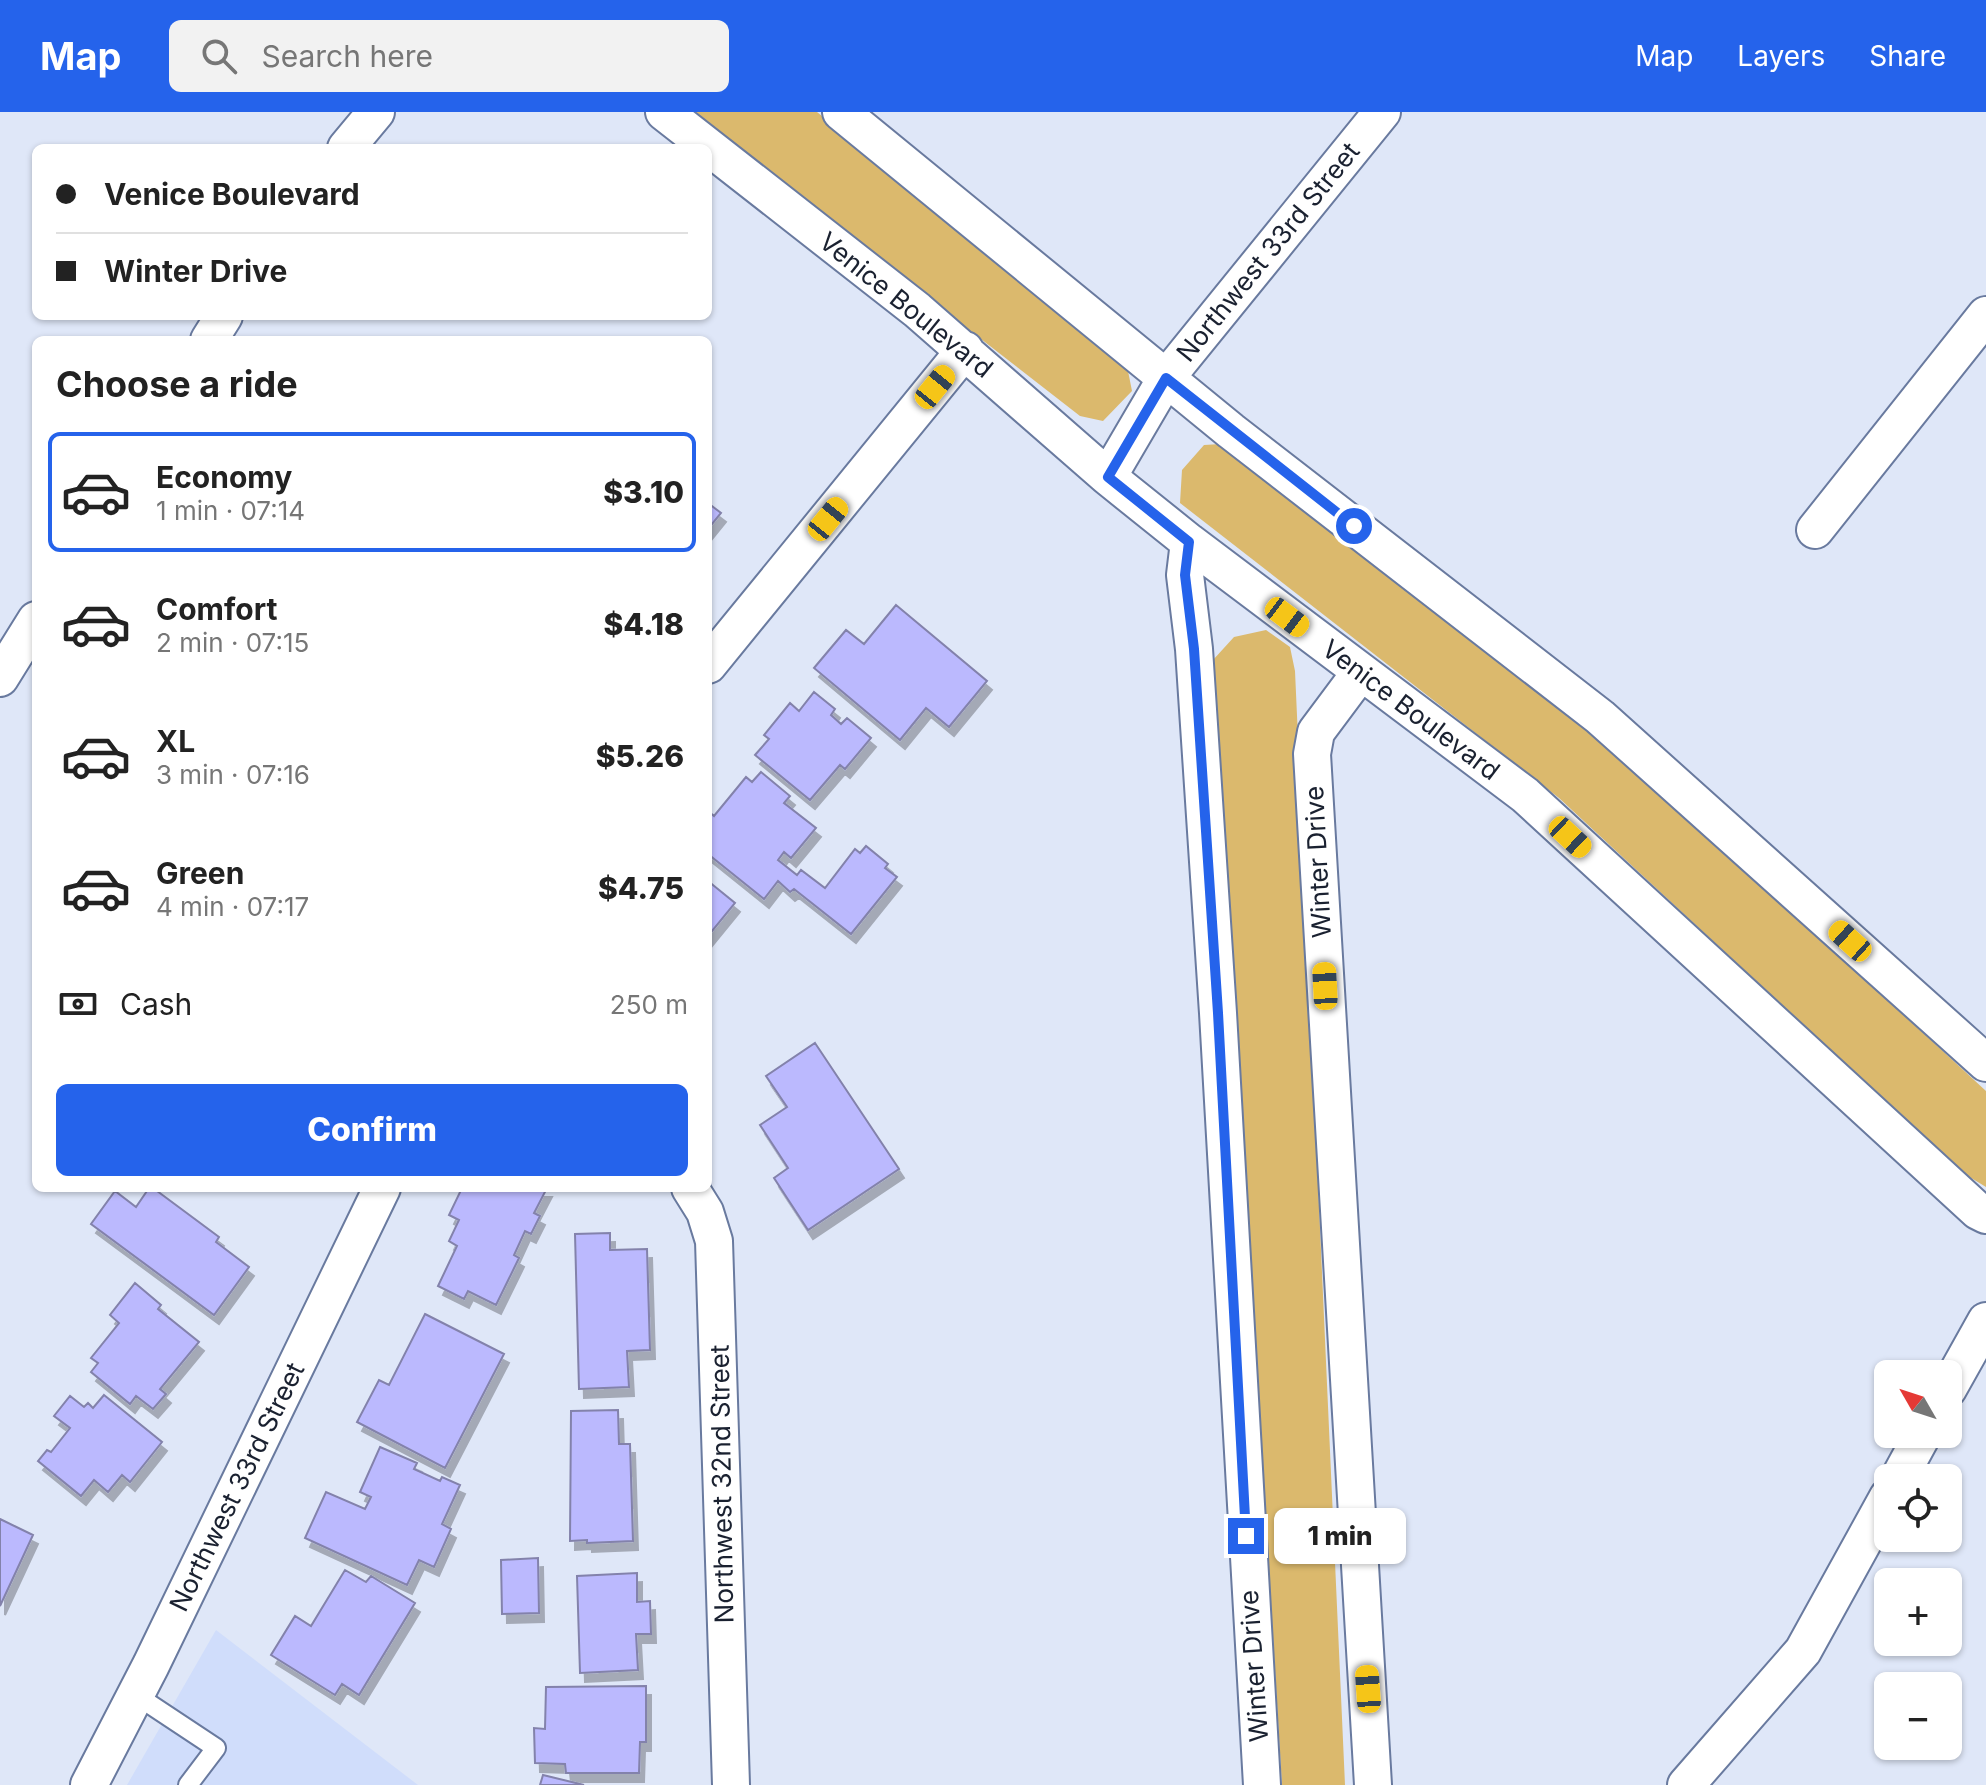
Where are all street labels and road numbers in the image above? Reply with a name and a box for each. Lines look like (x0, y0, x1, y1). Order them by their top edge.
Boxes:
street label: Northwest 33rd Street (1170, 136, 1366, 367)
street label: Venice Boulevard (813, 225, 999, 384)
street label: Venice Boulevard (1317, 633, 1506, 786)
street label: Winter Drive (1298, 785, 1337, 939)
street label: Northwest 32nd Street (704, 1344, 739, 1624)
street label: Northwest 33rd Street (163, 1357, 310, 1616)
street label: Winter Drive (1233, 1589, 1274, 1743)

